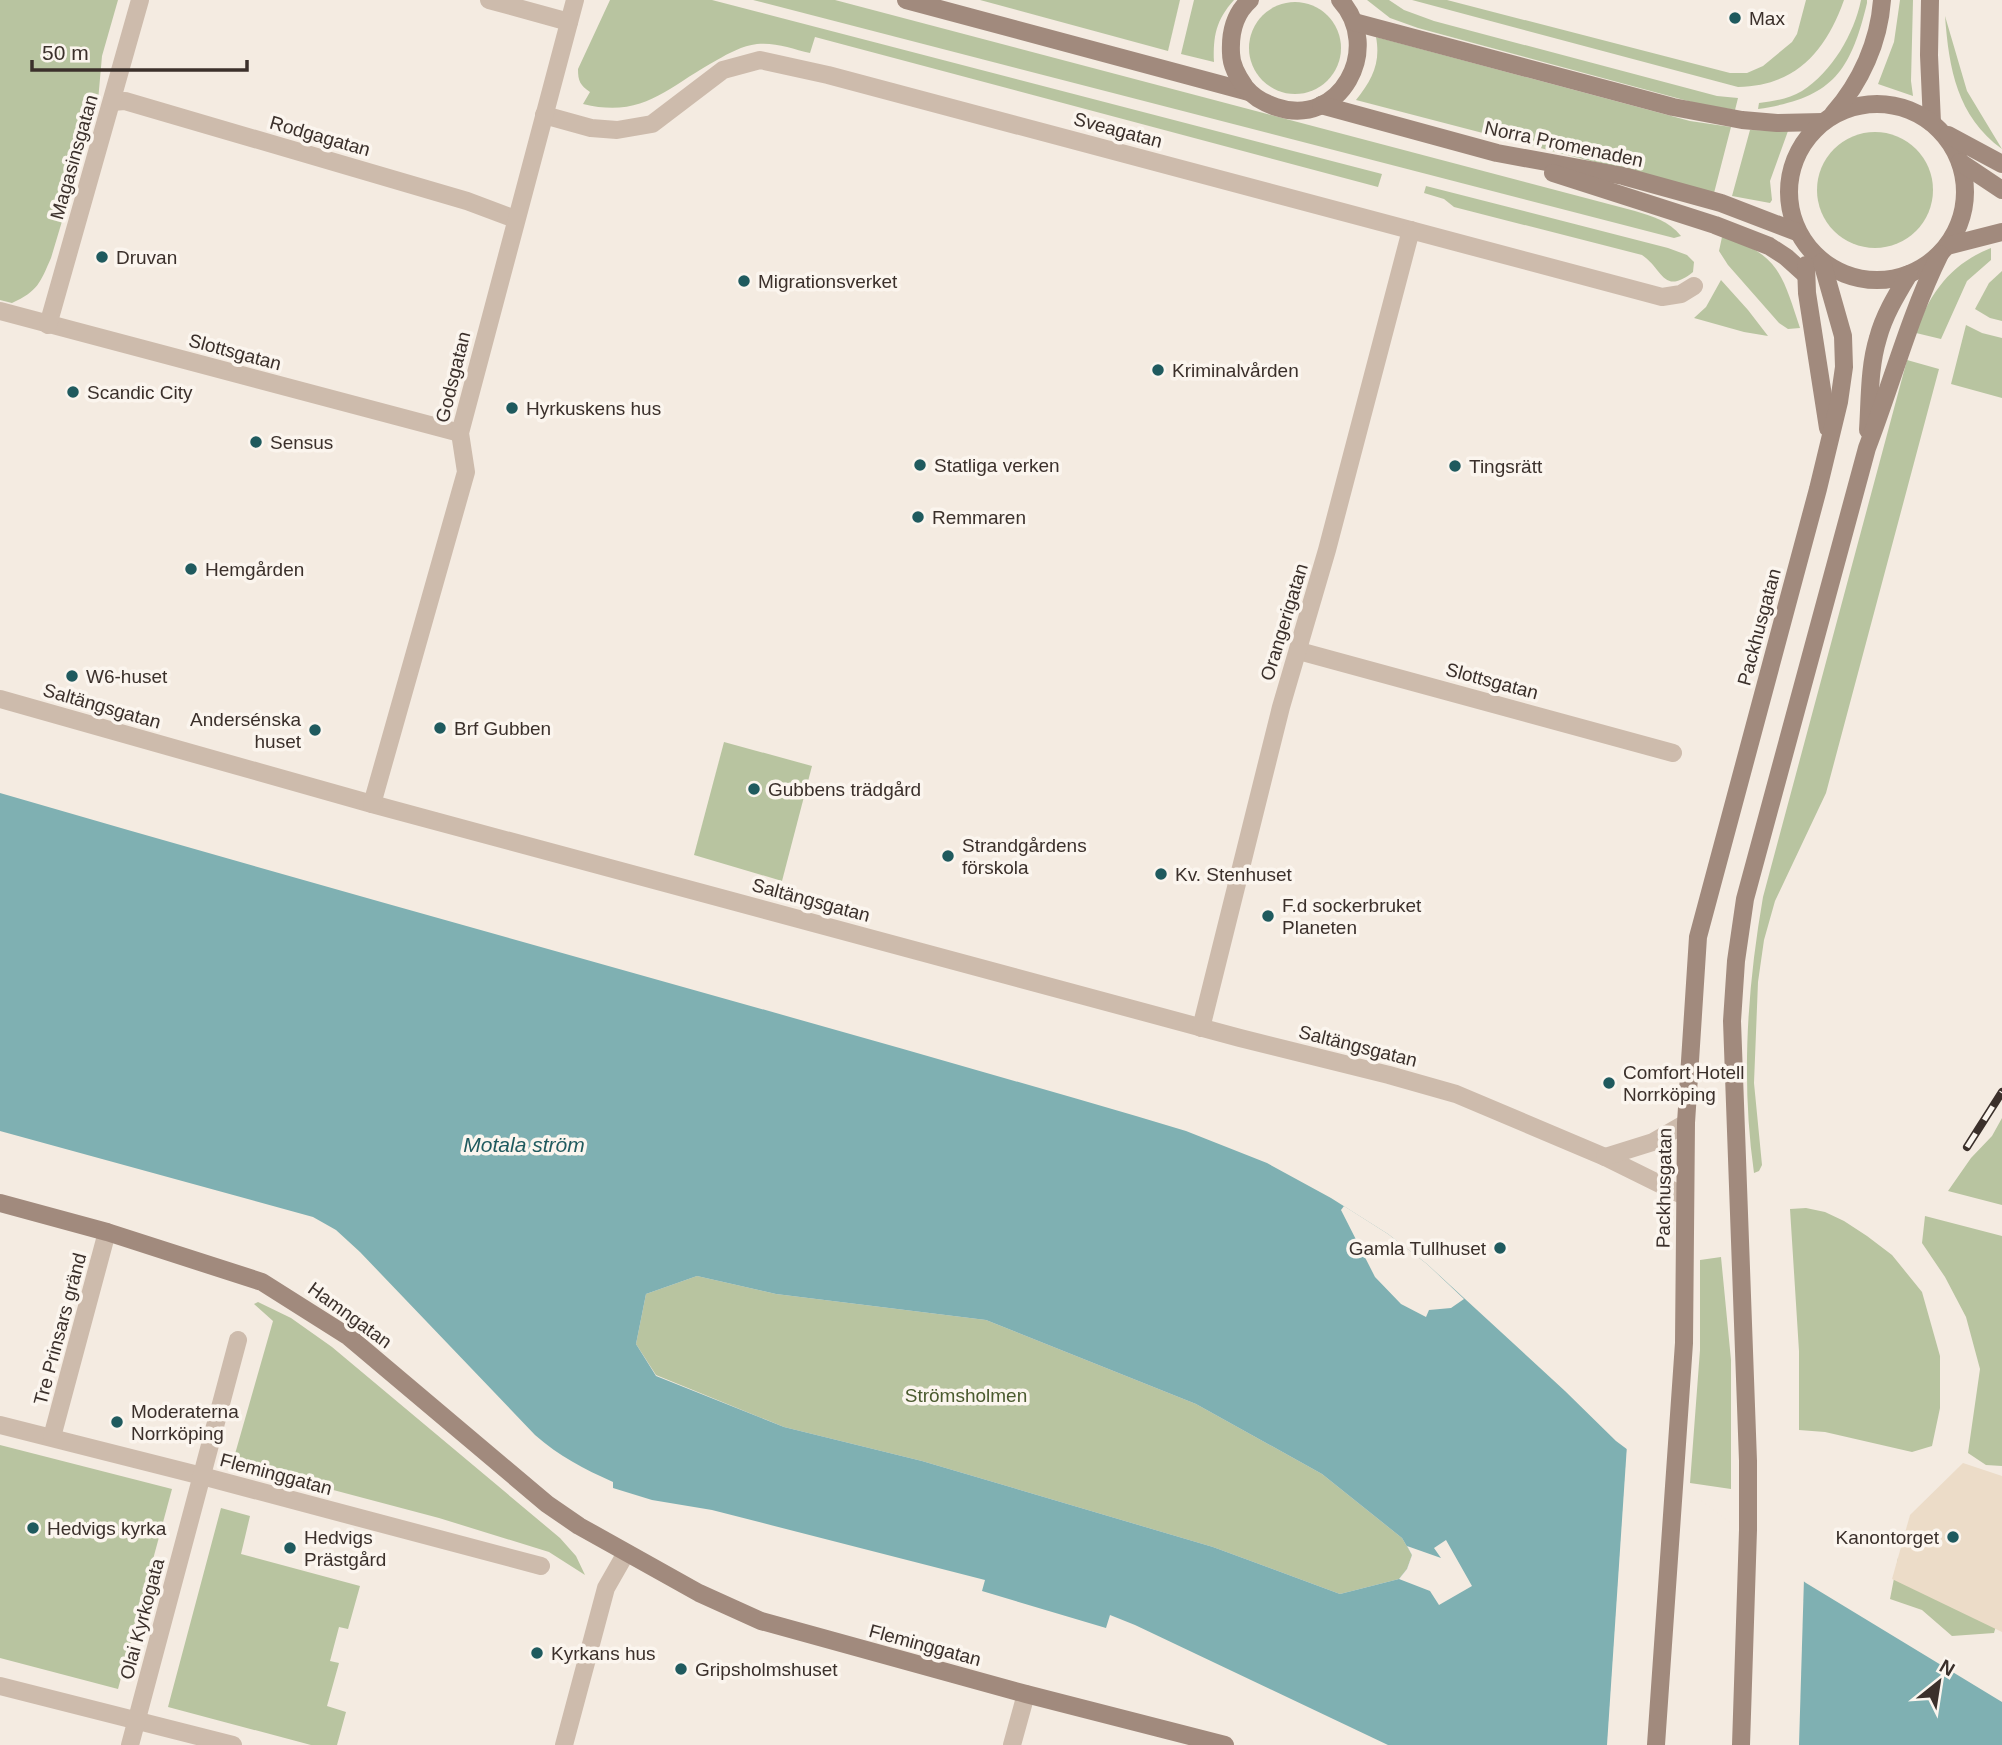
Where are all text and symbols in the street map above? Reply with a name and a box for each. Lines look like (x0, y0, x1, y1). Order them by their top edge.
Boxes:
place label: Max (1749, 8, 1785, 29)
marker: Max (1727, 10, 1743, 26)
scale bar (32, 28, 247, 72)
text: 50 m (42, 41, 89, 64)
street label: Magasinsgatan (46, 92, 102, 222)
street label: Sveagatan (1071, 108, 1165, 152)
street label: Rodgagatan (267, 112, 373, 160)
street label: Norra Promenaden (1483, 117, 1645, 171)
place label: Druvan (116, 247, 177, 268)
marker: Druvan (94, 249, 110, 265)
place label: Migrationsverket (758, 271, 898, 292)
marker: Migrationsverket (736, 273, 752, 289)
street label: Godsgatan (432, 329, 474, 425)
street label: Slottsgatan (186, 330, 284, 374)
place label: Kriminalvården (1172, 360, 1299, 381)
marker: Kriminalvården (1150, 362, 1166, 378)
place label: Scandic City (87, 382, 193, 403)
marker: Scandic City (65, 384, 81, 400)
place label: Hyrkuskens hus (526, 398, 661, 419)
marker: Hyrkuskens hus (504, 400, 520, 416)
place label: Sensus (270, 432, 333, 453)
marker: Sensus (248, 434, 264, 450)
place label: Statliga verken (934, 455, 1060, 476)
place label: Tingsrätt (1469, 456, 1543, 477)
marker: Statliga verken (912, 457, 928, 473)
marker: Tingsrätt (1447, 458, 1463, 474)
place label: Remmaren (932, 507, 1026, 528)
marker: Remmaren (910, 509, 926, 525)
place label: Hemgården (205, 559, 304, 580)
marker: Hemgården (183, 561, 199, 577)
street label: Orangerigatan (1256, 561, 1312, 683)
street label: Packhusgatan (1733, 566, 1785, 688)
street label: Slottsgatan (1443, 659, 1541, 703)
place label: W6-huset (86, 666, 168, 687)
marker: W6-huset (64, 668, 80, 684)
street label: Saltängsgatan (41, 679, 163, 733)
place label: Andersénska huset (190, 709, 302, 752)
place label: Brf Gubben (454, 718, 551, 739)
marker: Brf Gubben (432, 720, 448, 736)
marker: Andersénska huset (307, 722, 323, 738)
place label: Gubbens trädgård (768, 779, 921, 800)
marker: Gubbens trädgård (746, 781, 762, 797)
place label: Strandgårdens förskola (962, 835, 1087, 878)
marker: Strandgårdens förskola (940, 848, 956, 864)
place label: Kv. Stenhuset (1175, 864, 1293, 885)
marker: Kv. Stenhuset (1153, 866, 1169, 882)
street label: Saltängsgatan (750, 874, 872, 926)
place label: F.d sockerbruket Planeten (1282, 895, 1422, 938)
marker: F.d sockerbruket Planeten (1260, 908, 1276, 924)
street label: Saltängsgatan (1297, 1021, 1419, 1071)
place label: Comfort Hotell Norrköping (1623, 1062, 1744, 1105)
marker: Comfort Hotell Norrköping (1601, 1075, 1617, 1091)
street label: Packhusgatan (1652, 1128, 1676, 1248)
water label: Motala ström (463, 1133, 585, 1156)
place label: Gamla Tullhuset (1349, 1238, 1487, 1259)
marker: Gamla Tullhuset (1492, 1240, 1508, 1256)
street label: Tre Prinsars gränd (30, 1251, 90, 1407)
street label: Hamngatan (304, 1278, 396, 1352)
park label: Strömsholmen (905, 1385, 1027, 1406)
place label: Moderaterna Norrköping (131, 1401, 239, 1444)
marker: Moderaterna Norrköping (109, 1414, 125, 1430)
street label: Fleminggatan (218, 1449, 334, 1499)
place label: Hedvigs kyrka (47, 1518, 167, 1539)
marker: Hedvigs kyrka (25, 1520, 41, 1536)
place label: Hedvigs Prästgård (304, 1527, 386, 1570)
place label: Kanontorget (1835, 1527, 1940, 1548)
marker: Kanontorget (1945, 1529, 1961, 1545)
marker: Hedvigs Prästgård (282, 1540, 298, 1556)
street label: Olai Kyrkogata (116, 1556, 168, 1682)
street label: Fleminggatan (867, 1620, 983, 1670)
place label: Kyrkans hus (551, 1643, 656, 1664)
marker: Kyrkans hus (529, 1645, 545, 1661)
north arrow (1904, 1647, 1974, 1717)
text: N (1936, 1655, 1958, 1680)
place label: Gripsholmshuset (695, 1659, 838, 1680)
marker: Gripsholmshuset (673, 1661, 689, 1677)

